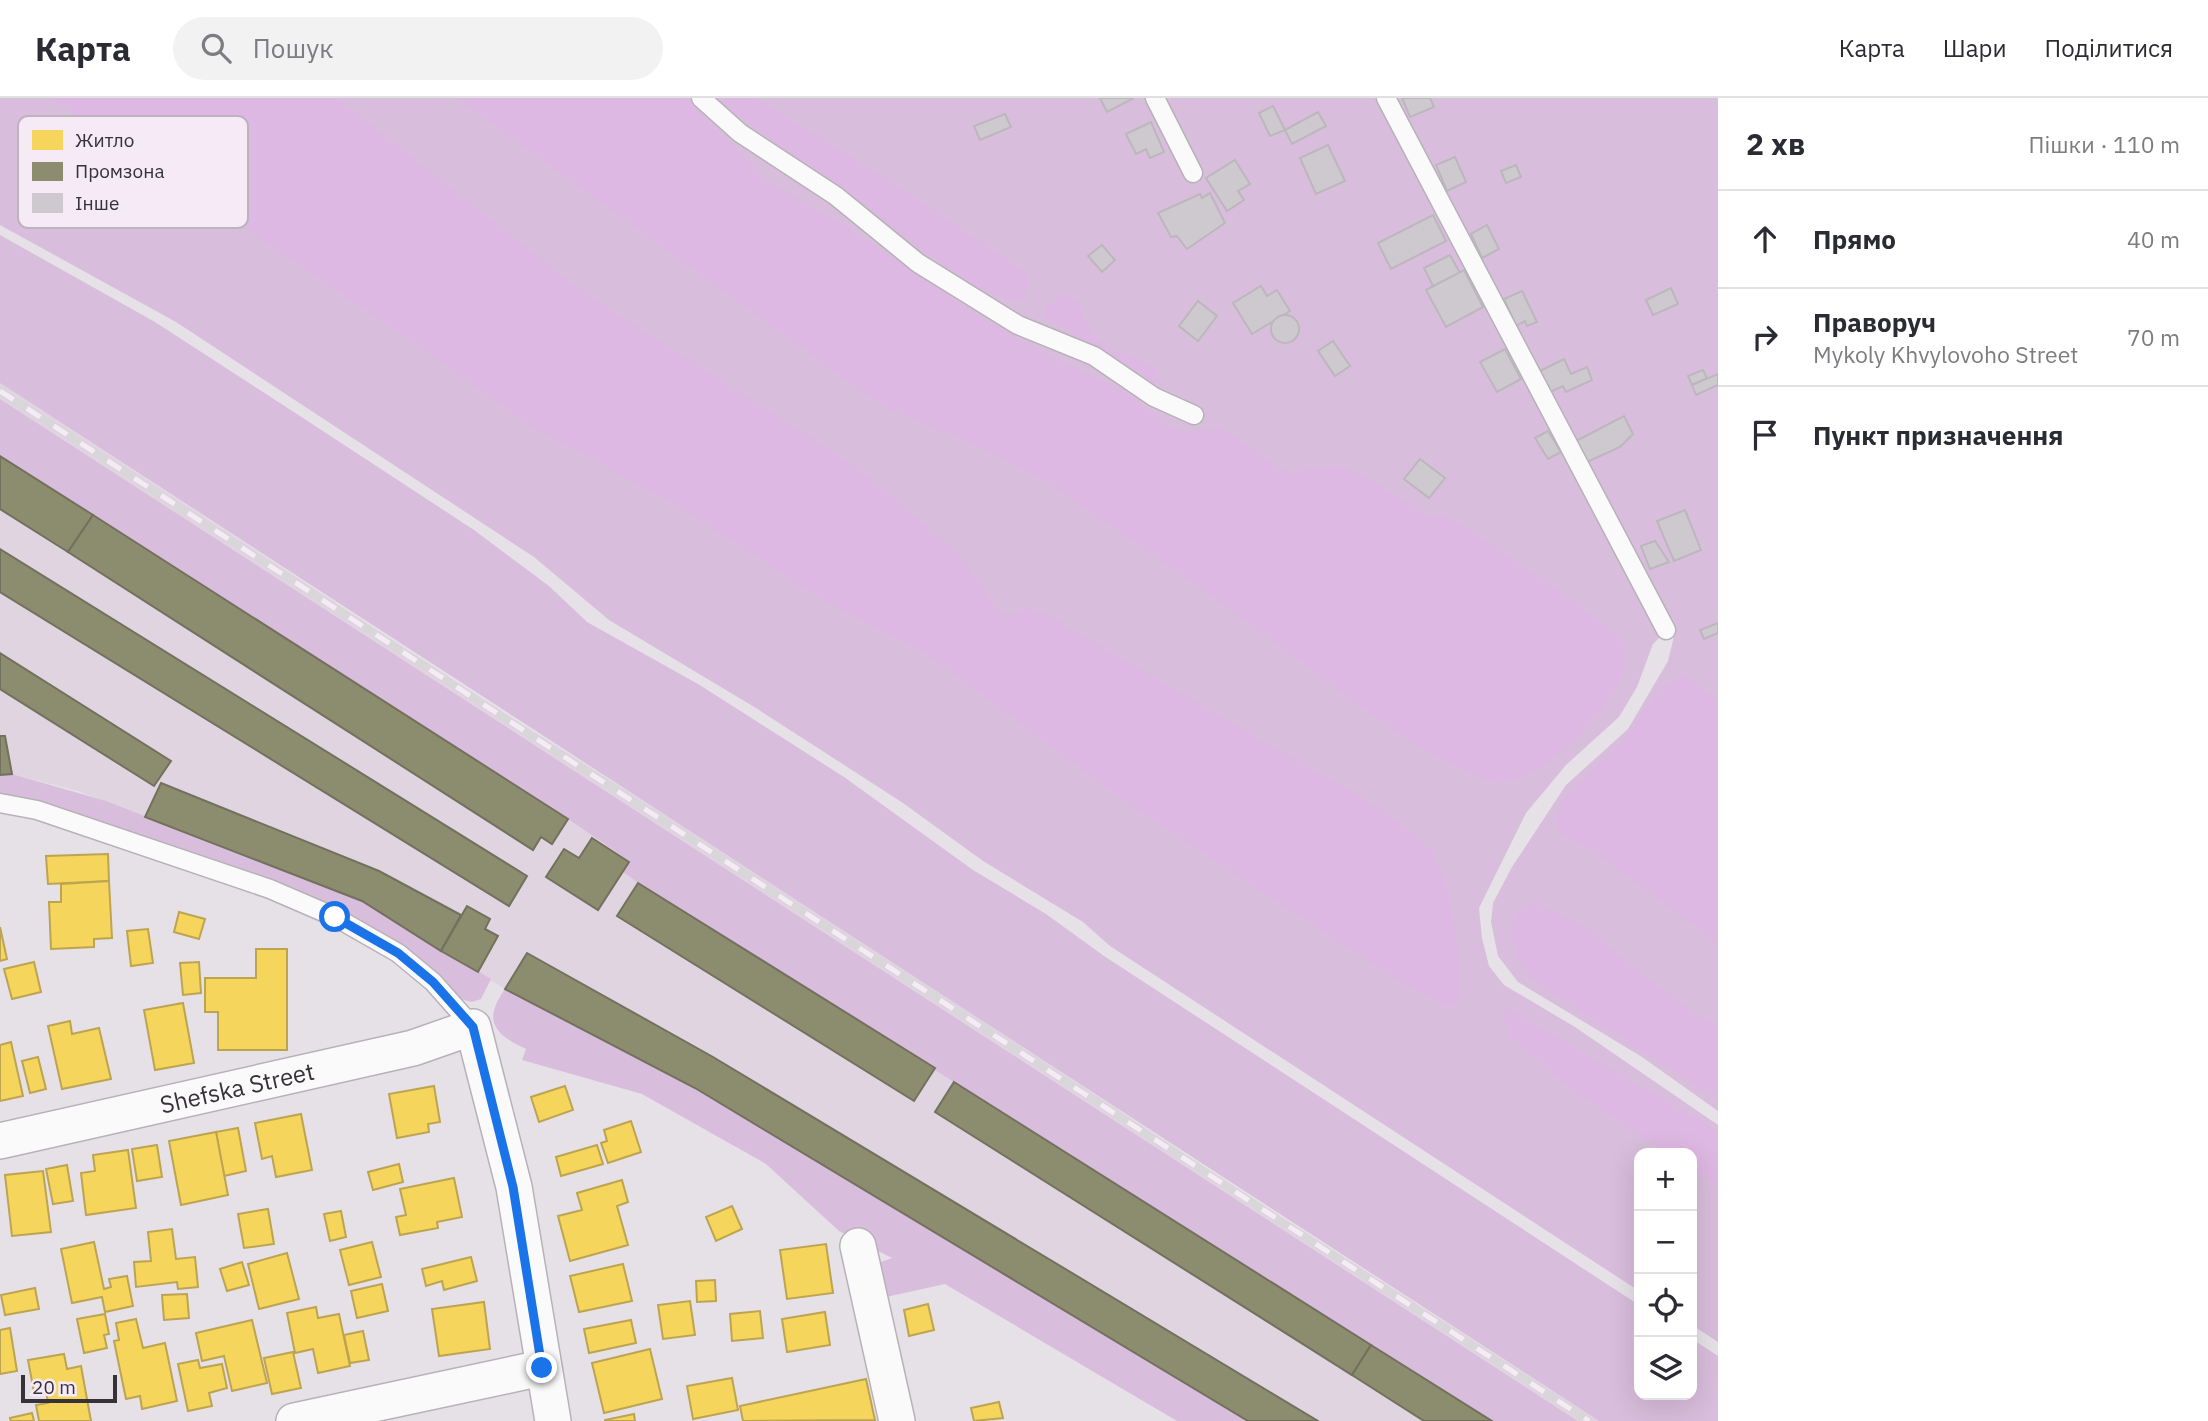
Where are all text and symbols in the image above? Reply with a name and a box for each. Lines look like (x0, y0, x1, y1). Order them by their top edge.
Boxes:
search box (173, 17, 663, 80)
text: Карта (35, 27, 131, 70)
icon: search (197, 29, 235, 67)
text: Пошук (253, 31, 333, 65)
text: Карта (1839, 32, 1905, 64)
text: Шари (1943, 32, 2007, 64)
text: Поділитися (2045, 32, 2173, 64)
legend (18, 116, 248, 228)
text: 2 хв (1746, 124, 1805, 163)
text: Житло (75, 128, 134, 152)
text: Пішки · 110 m (2029, 129, 2180, 159)
text: Промзона (75, 159, 165, 183)
text: Інше (75, 191, 119, 215)
icon: ahead (1746, 220, 1784, 258)
text: Прямо (1813, 222, 1896, 256)
text: 40 m (2127, 224, 2180, 254)
text: Праворуч (1813, 305, 1936, 339)
icon: right (1746, 318, 1784, 356)
text: 70 m (2127, 322, 2180, 352)
text: Mykoly Khvylovoho Street (1813, 339, 2078, 369)
icon: arrive (1746, 416, 1784, 454)
text: Пункт призначення (1813, 418, 2063, 452)
route start (319, 901, 350, 932)
street label: Shefska Street (157, 1055, 317, 1120)
map controls (1634, 1148, 1697, 1400)
button: + (1634, 1148, 1697, 1211)
button: − (1634, 1211, 1697, 1274)
button: locate (1634, 1274, 1697, 1337)
button: layers (1634, 1337, 1697, 1400)
route end (526, 1352, 557, 1383)
scale bar (21, 1372, 117, 1404)
text: 20 m (32, 1375, 76, 1399)

